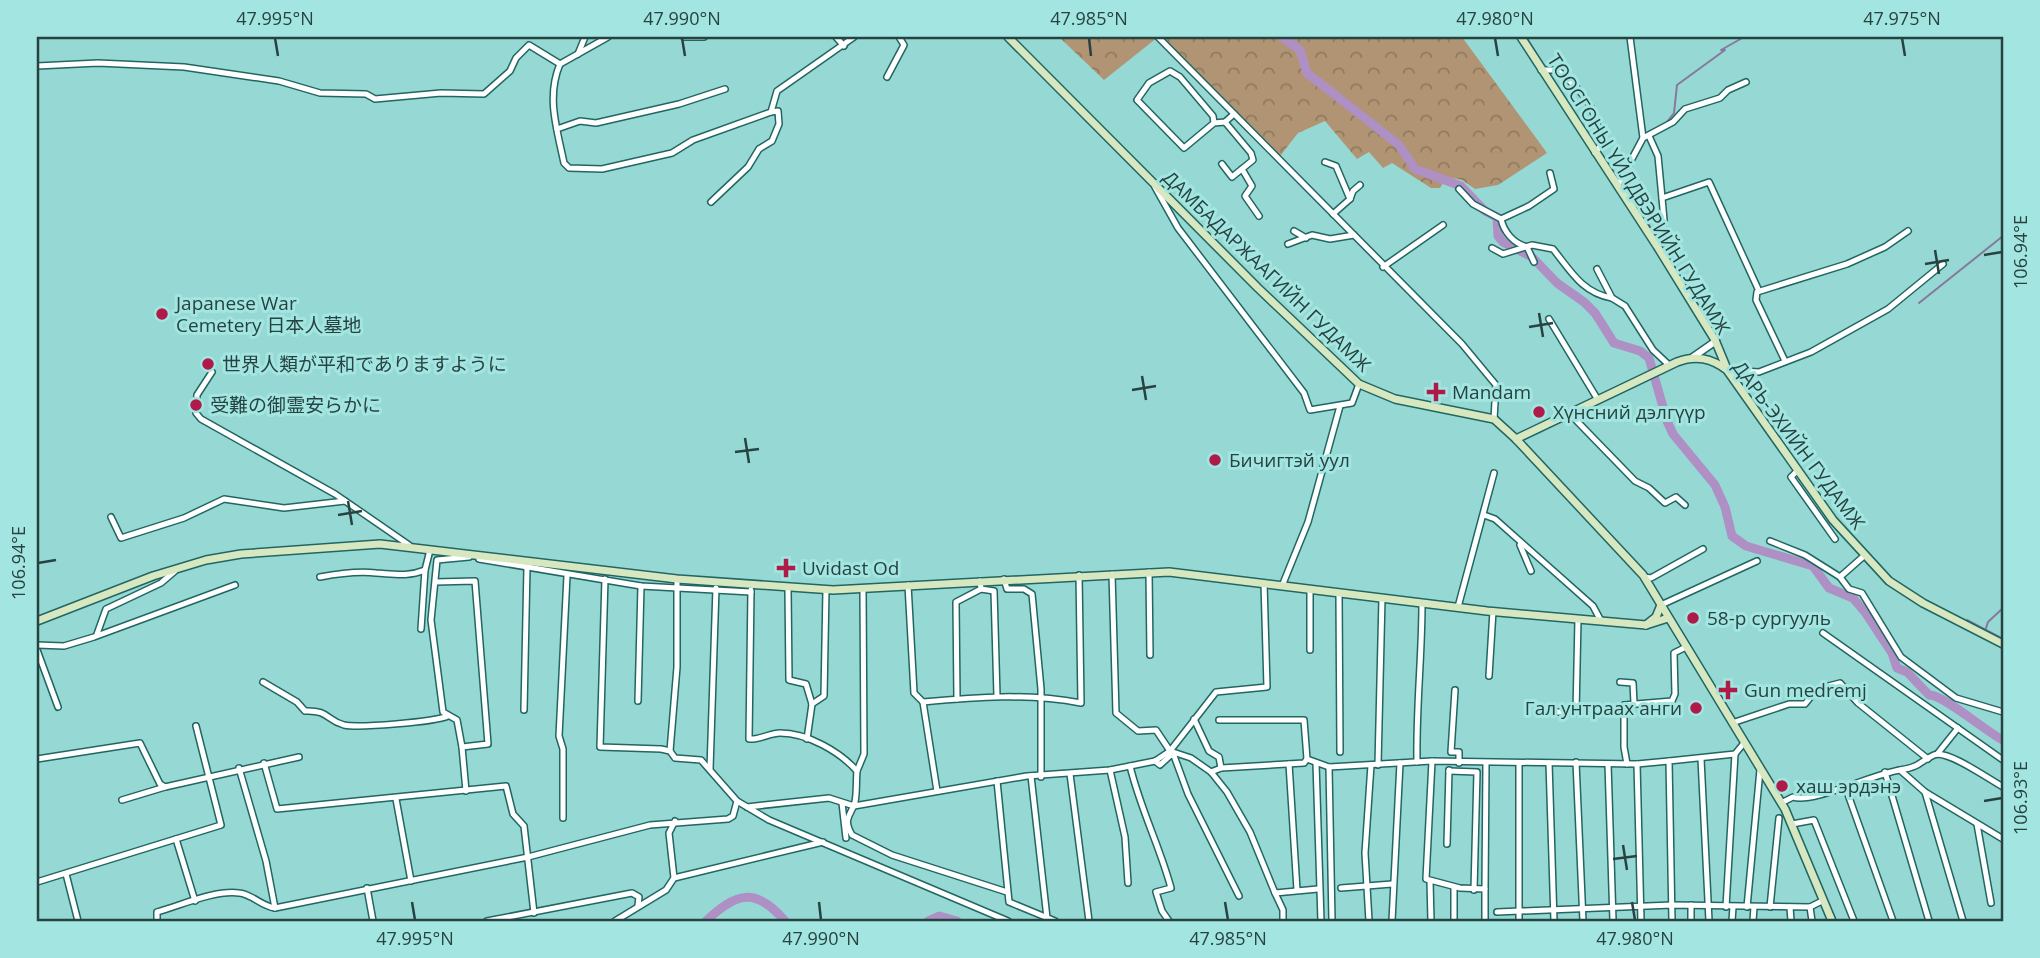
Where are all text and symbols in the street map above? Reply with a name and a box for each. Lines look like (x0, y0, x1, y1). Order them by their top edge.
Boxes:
text: 47.995°N (236, 6, 314, 30)
text: 47.990°N (643, 6, 721, 30)
text: 47.985°N (1050, 6, 1128, 30)
text: 47.980°N (1456, 6, 1534, 30)
text: 47.975°N (1863, 6, 1941, 30)
street label: ТООСГОНЫ ҮЙЛДВЭРИЙН ГУДАМЖ (1542, 49, 1736, 339)
street label: ДАМБАДАРЖААГИЙН ГУДАМЖ (1157, 165, 1377, 377)
text: 106.94°E (2008, 215, 2032, 289)
place label: Japanese War Cemetery 日本人墓地 (174, 290, 362, 338)
marker: Japanese War Cemetery 日本人墓地 (154, 306, 170, 322)
place label: 世界人類が平和でありますように (222, 351, 507, 377)
street label: ДАРЬ-ЭХИЙН ГУДАМЖ (1727, 355, 1871, 535)
marker: 世界人類が平和でありますように (200, 356, 216, 372)
place label: Mandam (1452, 379, 1531, 405)
marker: Mandam (1426, 382, 1446, 402)
place label: 受難の御霊安らかに (210, 392, 381, 418)
marker: 受難の御霊安らかに (188, 397, 204, 413)
place label: Хүнсний дэлгүүр (1553, 399, 1706, 425)
marker: Хүнсний дэлгүүр (1531, 404, 1547, 420)
place label: Бичигтэй уул (1229, 447, 1350, 473)
marker: Бичигтэй уул (1207, 452, 1223, 468)
text: 106.94°E (6, 526, 30, 600)
place label: Uvidast Od (802, 555, 900, 581)
marker: Uvidast Od (776, 558, 796, 578)
place label: 58-р сургууль (1707, 605, 1831, 631)
marker: 58-р сургууль (1685, 610, 1701, 626)
place label: Gun medremj (1744, 677, 1867, 703)
marker: Gun medremj (1718, 680, 1738, 700)
place label: Гал унтраах анги (1525, 695, 1682, 721)
marker: Гал унтраах анги (1688, 700, 1704, 716)
text: 106.93°E (2008, 761, 2032, 835)
place label: хаш эрдэнэ (1796, 773, 1901, 799)
marker: хаш эрдэнэ (1774, 778, 1790, 794)
text: 47.995°N (376, 926, 454, 950)
text: 47.990°N (782, 926, 860, 950)
text: 47.985°N (1189, 926, 1267, 950)
text: 47.980°N (1596, 926, 1674, 950)

